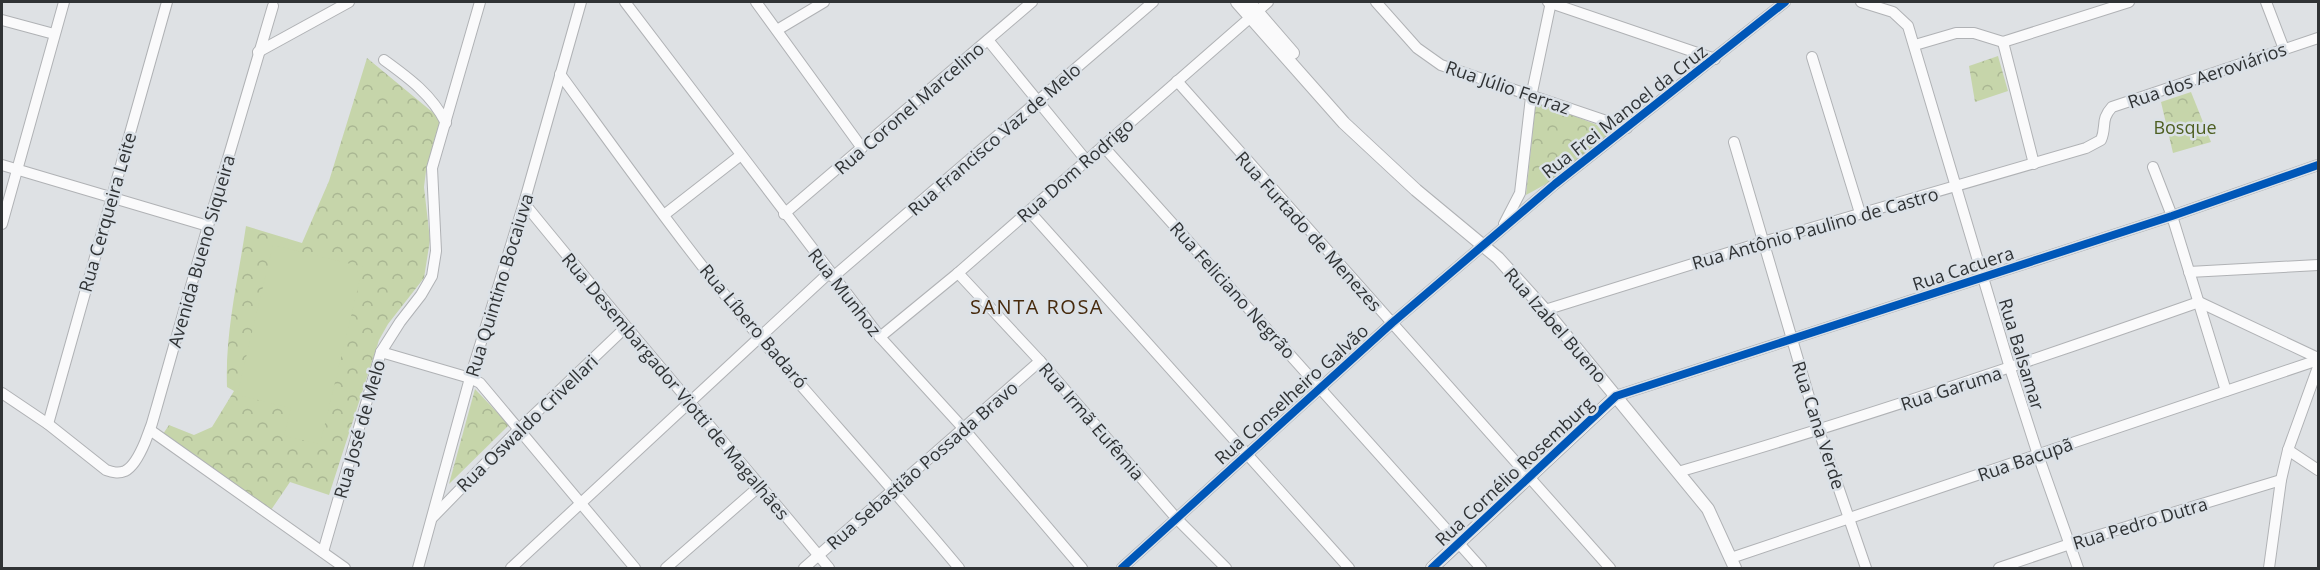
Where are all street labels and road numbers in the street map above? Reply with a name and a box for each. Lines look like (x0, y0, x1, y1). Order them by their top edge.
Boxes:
street label: Rua Coronel Marcelino (829, 36, 989, 180)
street label: Rua dos Aeroviários (2124, 37, 2290, 113)
street label: Rua Frei Manoel da Cruz (1536, 39, 1712, 183)
street label: Rua Júlio Ferraz (1443, 55, 1573, 119)
street label: Rua Francisco Vaz de Melo (902, 57, 1086, 221)
street label: Rua Dom Rodrigo (1011, 113, 1139, 227)
street label: Rua Cerqueira Leite (73, 129, 141, 295)
street label: Rua Furtado de Menezes (1231, 146, 1387, 316)
street label: Avenida Bueno Siqueira (162, 152, 240, 350)
street label: Rua Antônio Paulino de Castro (1689, 181, 1941, 275)
street label: Rua Quintino Bocaiuva (460, 190, 538, 380)
street label: Rua Feliciano Negrão (1165, 216, 1301, 364)
street label: Rua Cacuera (1909, 240, 2017, 296)
street label: Rua Munhoz (803, 243, 887, 341)
street label: Rua Desembargador Viotti de Magalhães (557, 247, 795, 525)
street label: Rua Líbero Badaró (695, 259, 813, 393)
street label: Rua Izabel Bueno (1499, 262, 1613, 388)
street label: Rua Balsamar (1994, 295, 2051, 413)
street label: Rua Conselheiro Galvão (1209, 318, 1373, 470)
street label: Rua Oswaldo Crivellari (451, 349, 603, 497)
street label: Rua José de Melo (328, 357, 390, 501)
street label: Rua Irmã Eufêmia (1034, 357, 1150, 485)
street label: Rua Cana Verde (1787, 358, 1851, 492)
street label: Rua Garuma (1897, 360, 2005, 416)
street label: Rua Sebastião Possada Bravo (821, 375, 1023, 555)
street label: Rua Cornélio Rosemburg (1430, 391, 1599, 551)
street label: Rua Bacupã (1974, 432, 2076, 486)
street label: Rua Pedro Dutra (2070, 491, 2210, 555)

